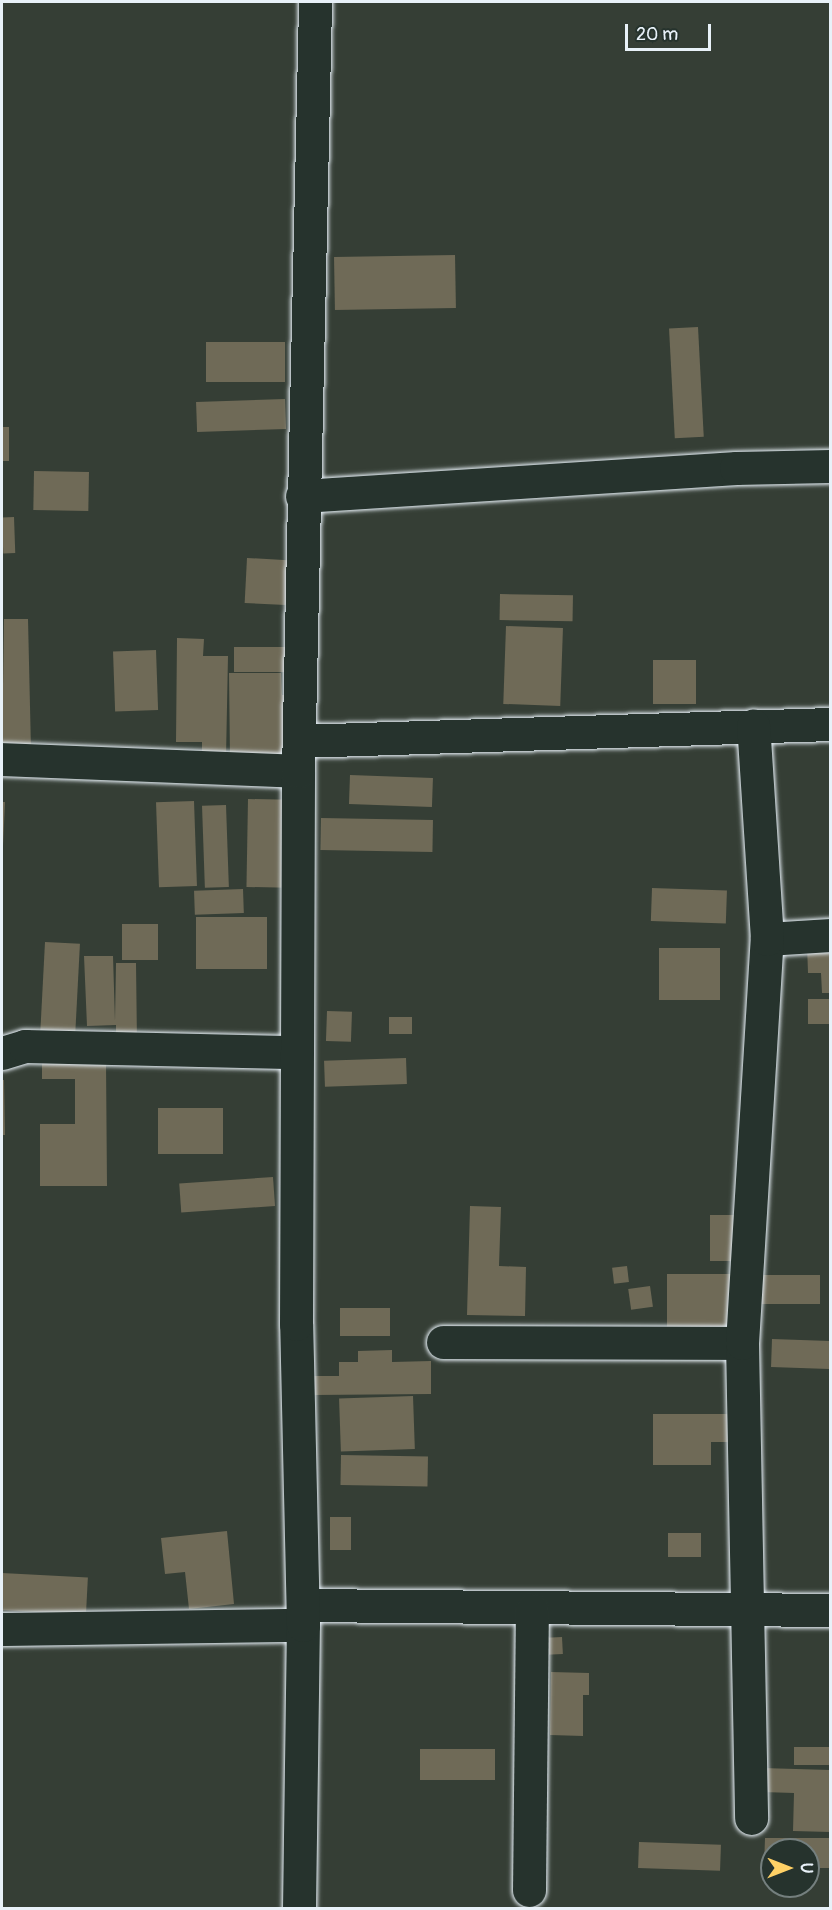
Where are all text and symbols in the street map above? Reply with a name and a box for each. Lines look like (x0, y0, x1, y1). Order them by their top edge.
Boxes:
scale bar (628, 12, 714, 50)
text: 20 m (636, 23, 678, 46)
north arrow (760, 1838, 820, 1898)
text: U (796, 1863, 816, 1873)

